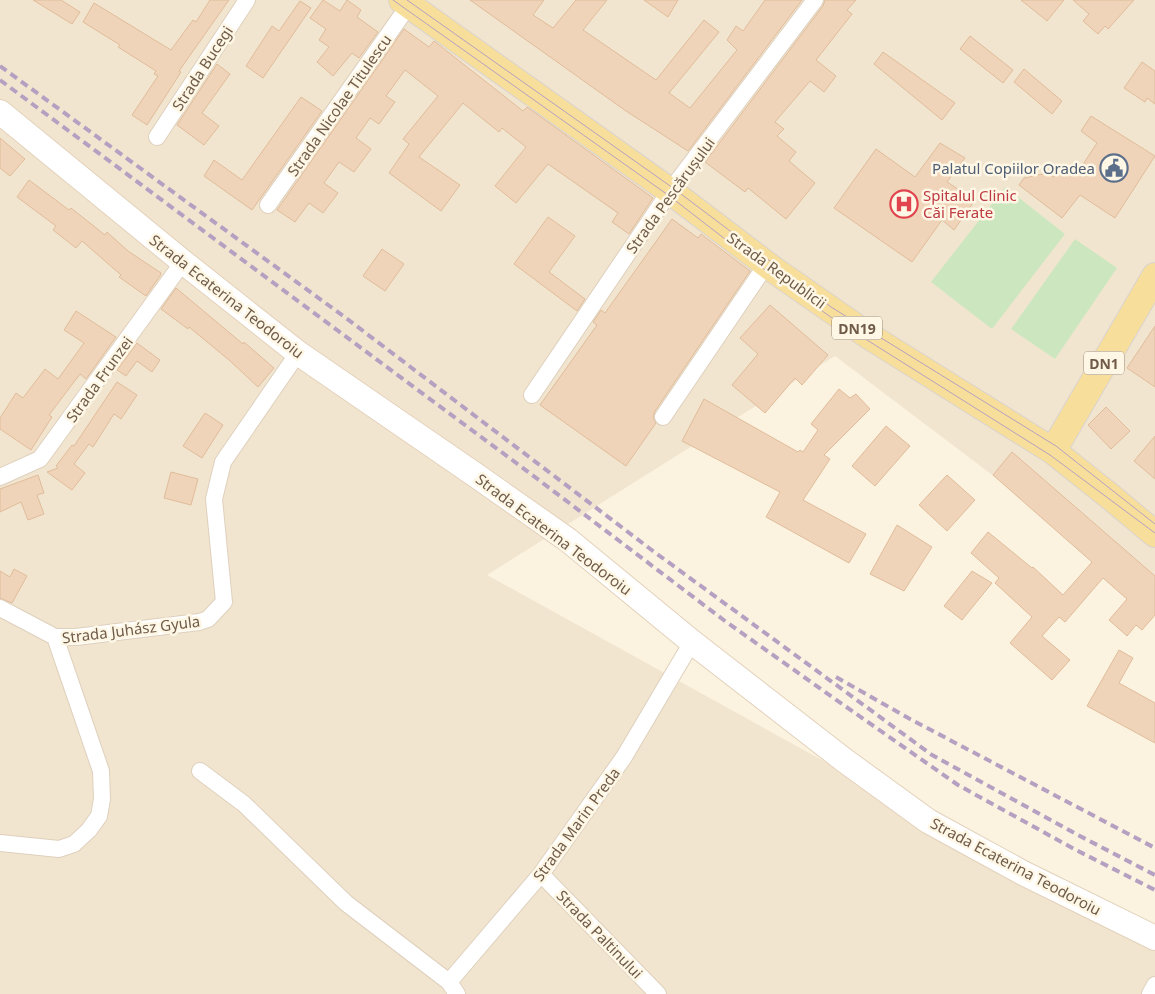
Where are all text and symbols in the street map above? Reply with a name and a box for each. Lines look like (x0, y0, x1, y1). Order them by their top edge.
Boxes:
street label: Strada Bucegi (167, 22, 237, 114)
street label: Strada Nicolae Titulescu (282, 30, 396, 180)
street label: Strada Pescărușului (621, 133, 719, 257)
public building icon: Palatul Copiilor Oradea (1099, 153, 1129, 183)
place label: Palatul Copiilor Oradea (932, 158, 1095, 178)
place label: Spitalul Clinic Căi Ferate (923, 185, 1017, 222)
hospital icon: Spitalul Clinic Căi Ferate (889, 189, 919, 219)
street label: Strada Republicii (724, 227, 830, 313)
street label: Strada Ecaterina Teodoroiu (146, 230, 308, 362)
road number: DN19 (832, 316, 882, 339)
street label: Strada Frunzei (61, 332, 137, 426)
road number: DN1 (1084, 352, 1124, 374)
street label: Strada Ecaterina Teodoroiu (472, 469, 636, 599)
street label: Strada Juhász Gyula (61, 611, 201, 647)
street label: Strada Marin Preda (528, 763, 624, 885)
street label: Strada Ecaterina Teodoroiu (927, 813, 1105, 919)
street label: Strada Paltinului (553, 885, 647, 983)

